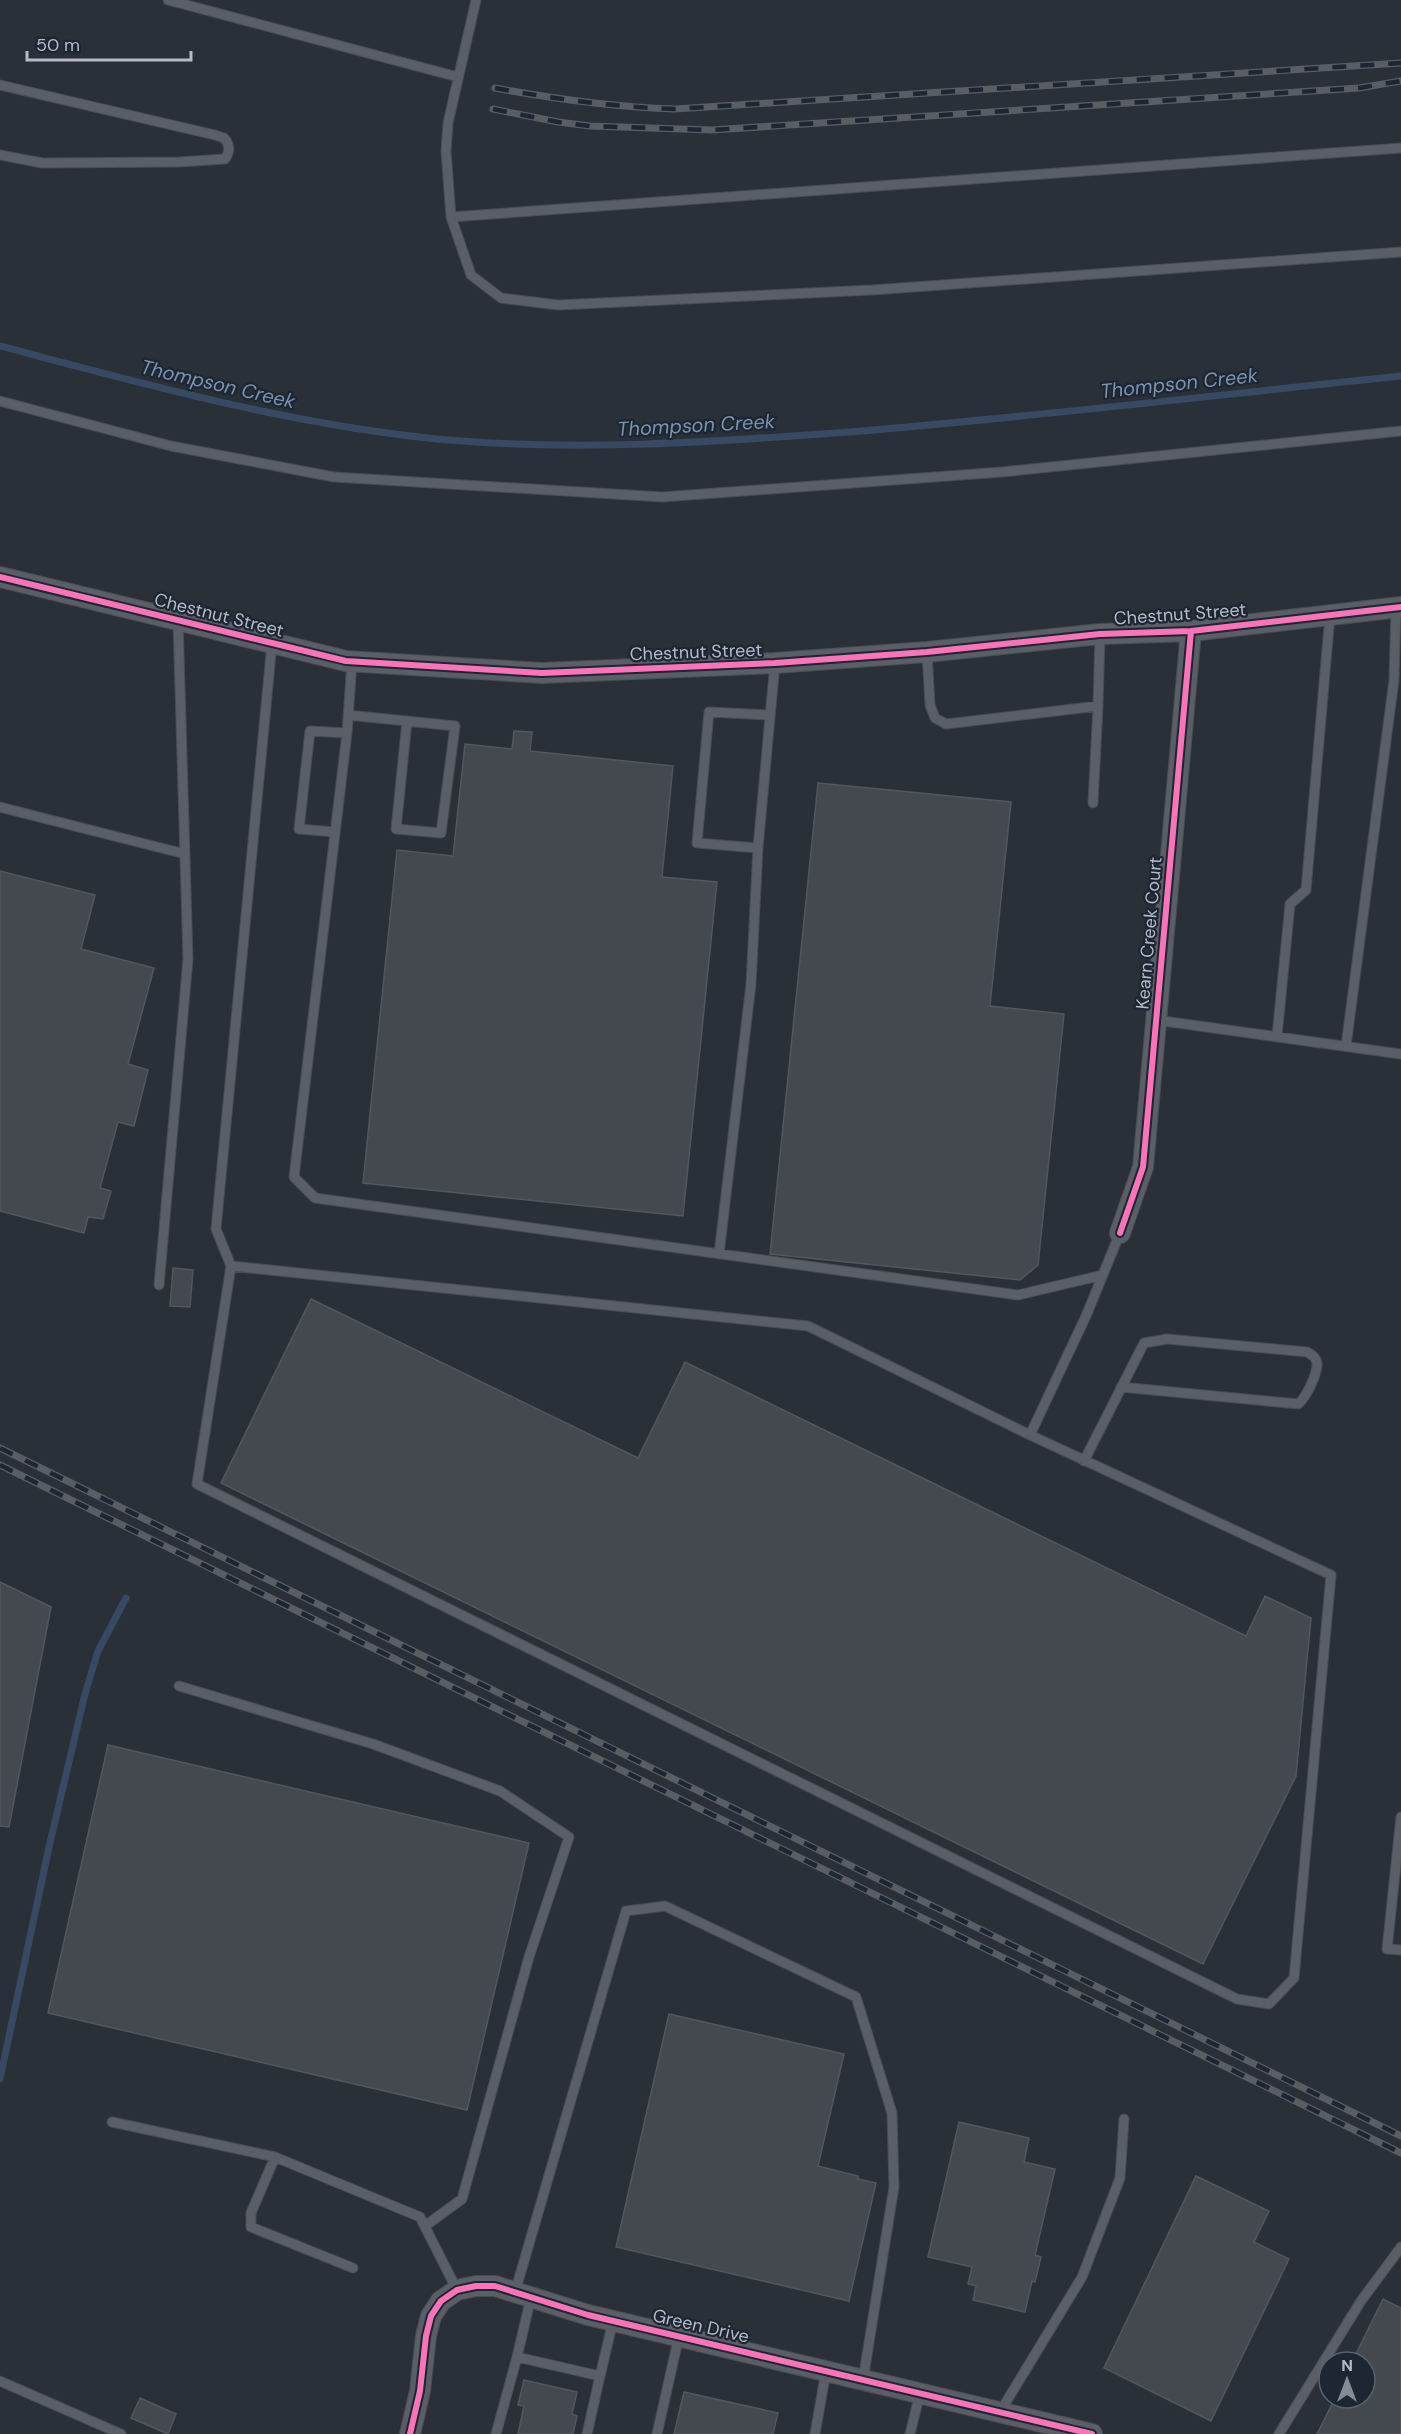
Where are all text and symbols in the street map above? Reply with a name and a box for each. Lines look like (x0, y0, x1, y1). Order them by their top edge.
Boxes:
scale bar (27, 24, 190, 62)
text: 50 m (36, 33, 80, 57)
water label: Thompson Creek (138, 354, 299, 415)
water label: Thompson Creek (1099, 362, 1260, 404)
water label: Thompson Creek (616, 408, 776, 442)
street label: Chestnut Street (152, 587, 286, 643)
street label: Chestnut Street (1113, 597, 1247, 631)
street label: Chestnut Street (629, 638, 763, 666)
street label: Kearn Creek Court (1130, 856, 1168, 1010)
street label: Green Drive (650, 2303, 752, 2349)
north arrow (1317, 2350, 1377, 2410)
text: N (1341, 2355, 1353, 2376)

